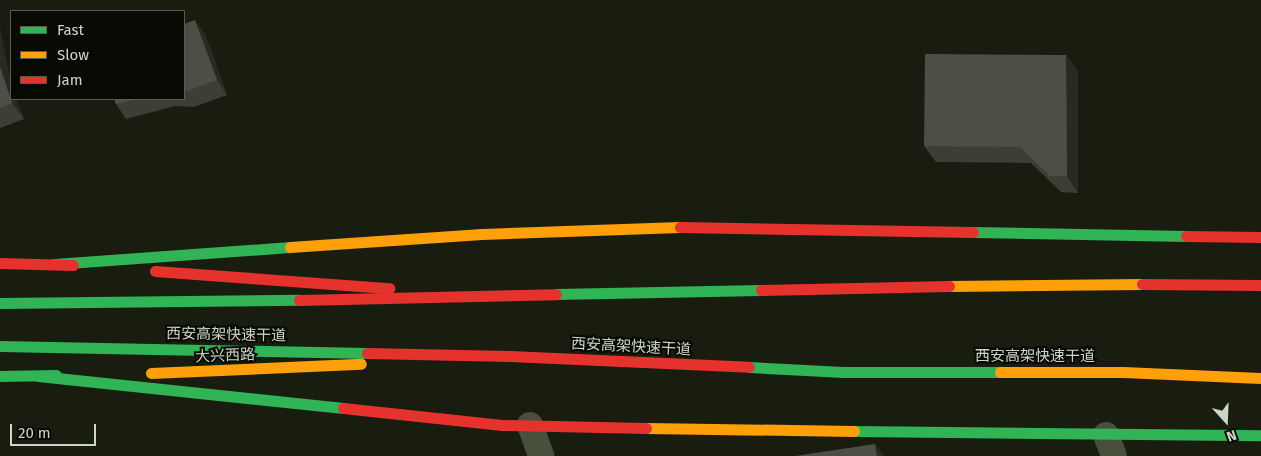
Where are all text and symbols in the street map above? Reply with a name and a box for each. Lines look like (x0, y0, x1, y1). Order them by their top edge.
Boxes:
legend (10, 10, 185, 100)
text: Fast (57, 21, 84, 39)
text: Slow (57, 46, 89, 64)
text: Jam (57, 71, 83, 89)
street label: 西安高架快速干道 (166, 325, 286, 345)
street label: 西安高架快速干道 (571, 335, 691, 359)
street label: 大兴西路 (195, 346, 255, 366)
street label: 西安高架快速干道 (975, 348, 1095, 366)
north arrow (1201, 396, 1251, 446)
scale bar (12, 414, 99, 446)
text: 20 m (18, 424, 51, 442)
text: N (1224, 426, 1239, 445)

